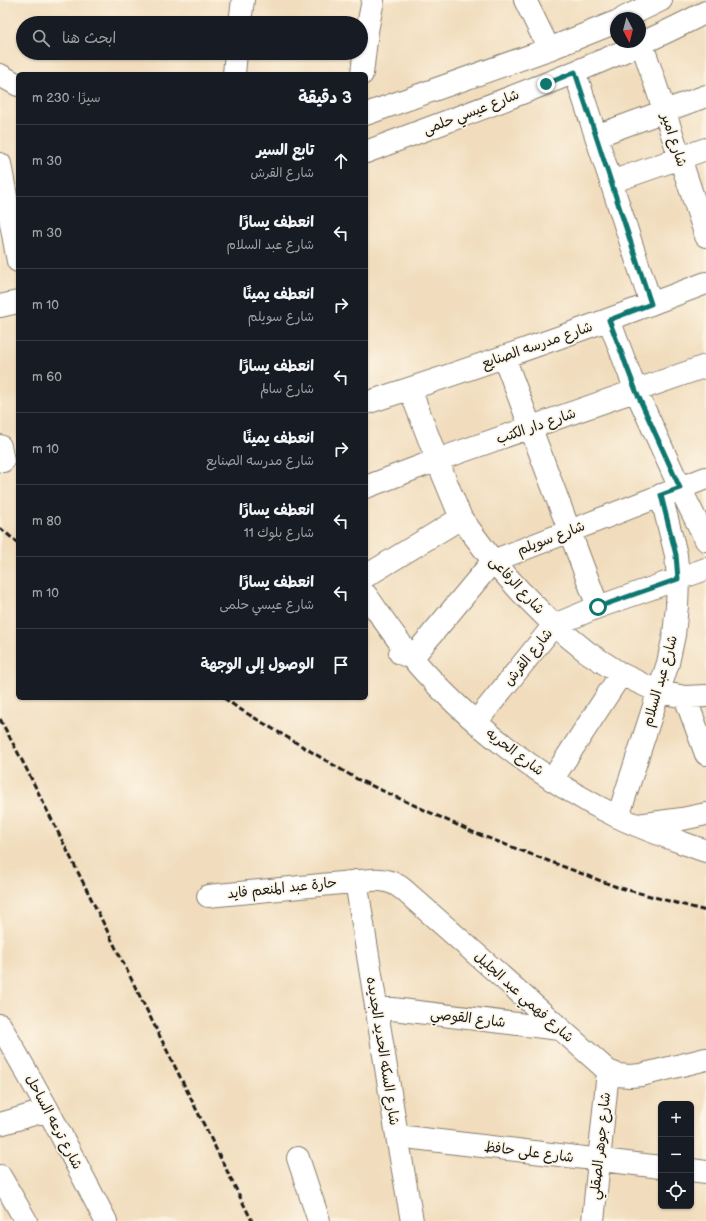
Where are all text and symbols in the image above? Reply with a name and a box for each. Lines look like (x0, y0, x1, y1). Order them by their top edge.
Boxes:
north arrow (610, 12, 646, 48)
search box (16, 16, 368, 60)
icon: search (30, 27, 52, 49)
text: ابحث هنا (62, 29, 116, 48)
route end (537, 75, 555, 93)
street label: شارع عيسي حلمى (420, 86, 523, 142)
text: 3 دقيقة (298, 88, 352, 108)
text: سيرًا · 230 m (32, 90, 100, 106)
street label: شارع امير (656, 110, 691, 169)
text: تابع السير (256, 141, 314, 160)
icon: ahead (330, 150, 352, 172)
text: 30 m (32, 153, 62, 169)
text: شارع القرش (250, 165, 314, 181)
text: انعطف يسارًا (239, 213, 314, 232)
icon: left (330, 222, 352, 244)
text: 30 m (32, 225, 62, 241)
text: شارع عبد السلام (226, 237, 314, 253)
text: انعطف يمينًا (243, 285, 314, 304)
icon: right (330, 294, 352, 316)
text: 10 m (32, 297, 59, 313)
text: شارع سويلم (248, 309, 314, 325)
street label: شارع مدرسه الصنايع (479, 318, 595, 374)
text: انعطف يسارًا (239, 357, 314, 376)
icon: left (330, 366, 352, 388)
text: 60 m (32, 369, 62, 385)
text: شارع سالم (260, 381, 314, 397)
street label: شارع دار الكتب (494, 404, 578, 449)
text: انعطف يمينًا (243, 429, 314, 448)
icon: right (330, 438, 352, 460)
text: 10 m (32, 441, 59, 457)
text: شارع مدرسه الصنايع (206, 453, 314, 469)
text: انعطف يسارًا (239, 501, 314, 520)
icon: left (330, 510, 352, 532)
text: 80 m (32, 513, 62, 529)
street label: شارع سويلم (515, 517, 588, 561)
text: شارع بلوك 11 (244, 525, 314, 541)
street label: شارع الرفاعى (485, 552, 548, 618)
text: انعطف يسارًا (239, 573, 314, 592)
icon: left (330, 582, 352, 604)
text: 10 m (32, 585, 59, 601)
text: شارع عيسي حلمى (220, 597, 314, 613)
route start (589, 598, 607, 616)
street label: شارع القرش (500, 625, 557, 690)
street label: شارع عبد السلام (639, 633, 683, 729)
icon: arrive (330, 654, 352, 676)
text: الوصول إلى الوجهة (200, 655, 314, 674)
street label: شارع الحريه (482, 725, 547, 780)
street label: حارة عبد المنعم فايد (226, 874, 338, 904)
street label: شارع فهمي عبد الجليل (468, 948, 577, 1049)
street label: شارع السكه الحديد الجديده (362, 975, 403, 1127)
street label: شارع القوصي (429, 1005, 507, 1035)
street label: شارع ترعه الساحل (21, 1072, 86, 1173)
street label: شارع جوهر الصقلي (586, 1091, 618, 1201)
map controls (658, 1101, 694, 1209)
button: + (658, 1101, 694, 1137)
button: − (658, 1137, 694, 1173)
street label: شارع على حافظ (483, 1138, 575, 1167)
button: locate (658, 1173, 694, 1209)

